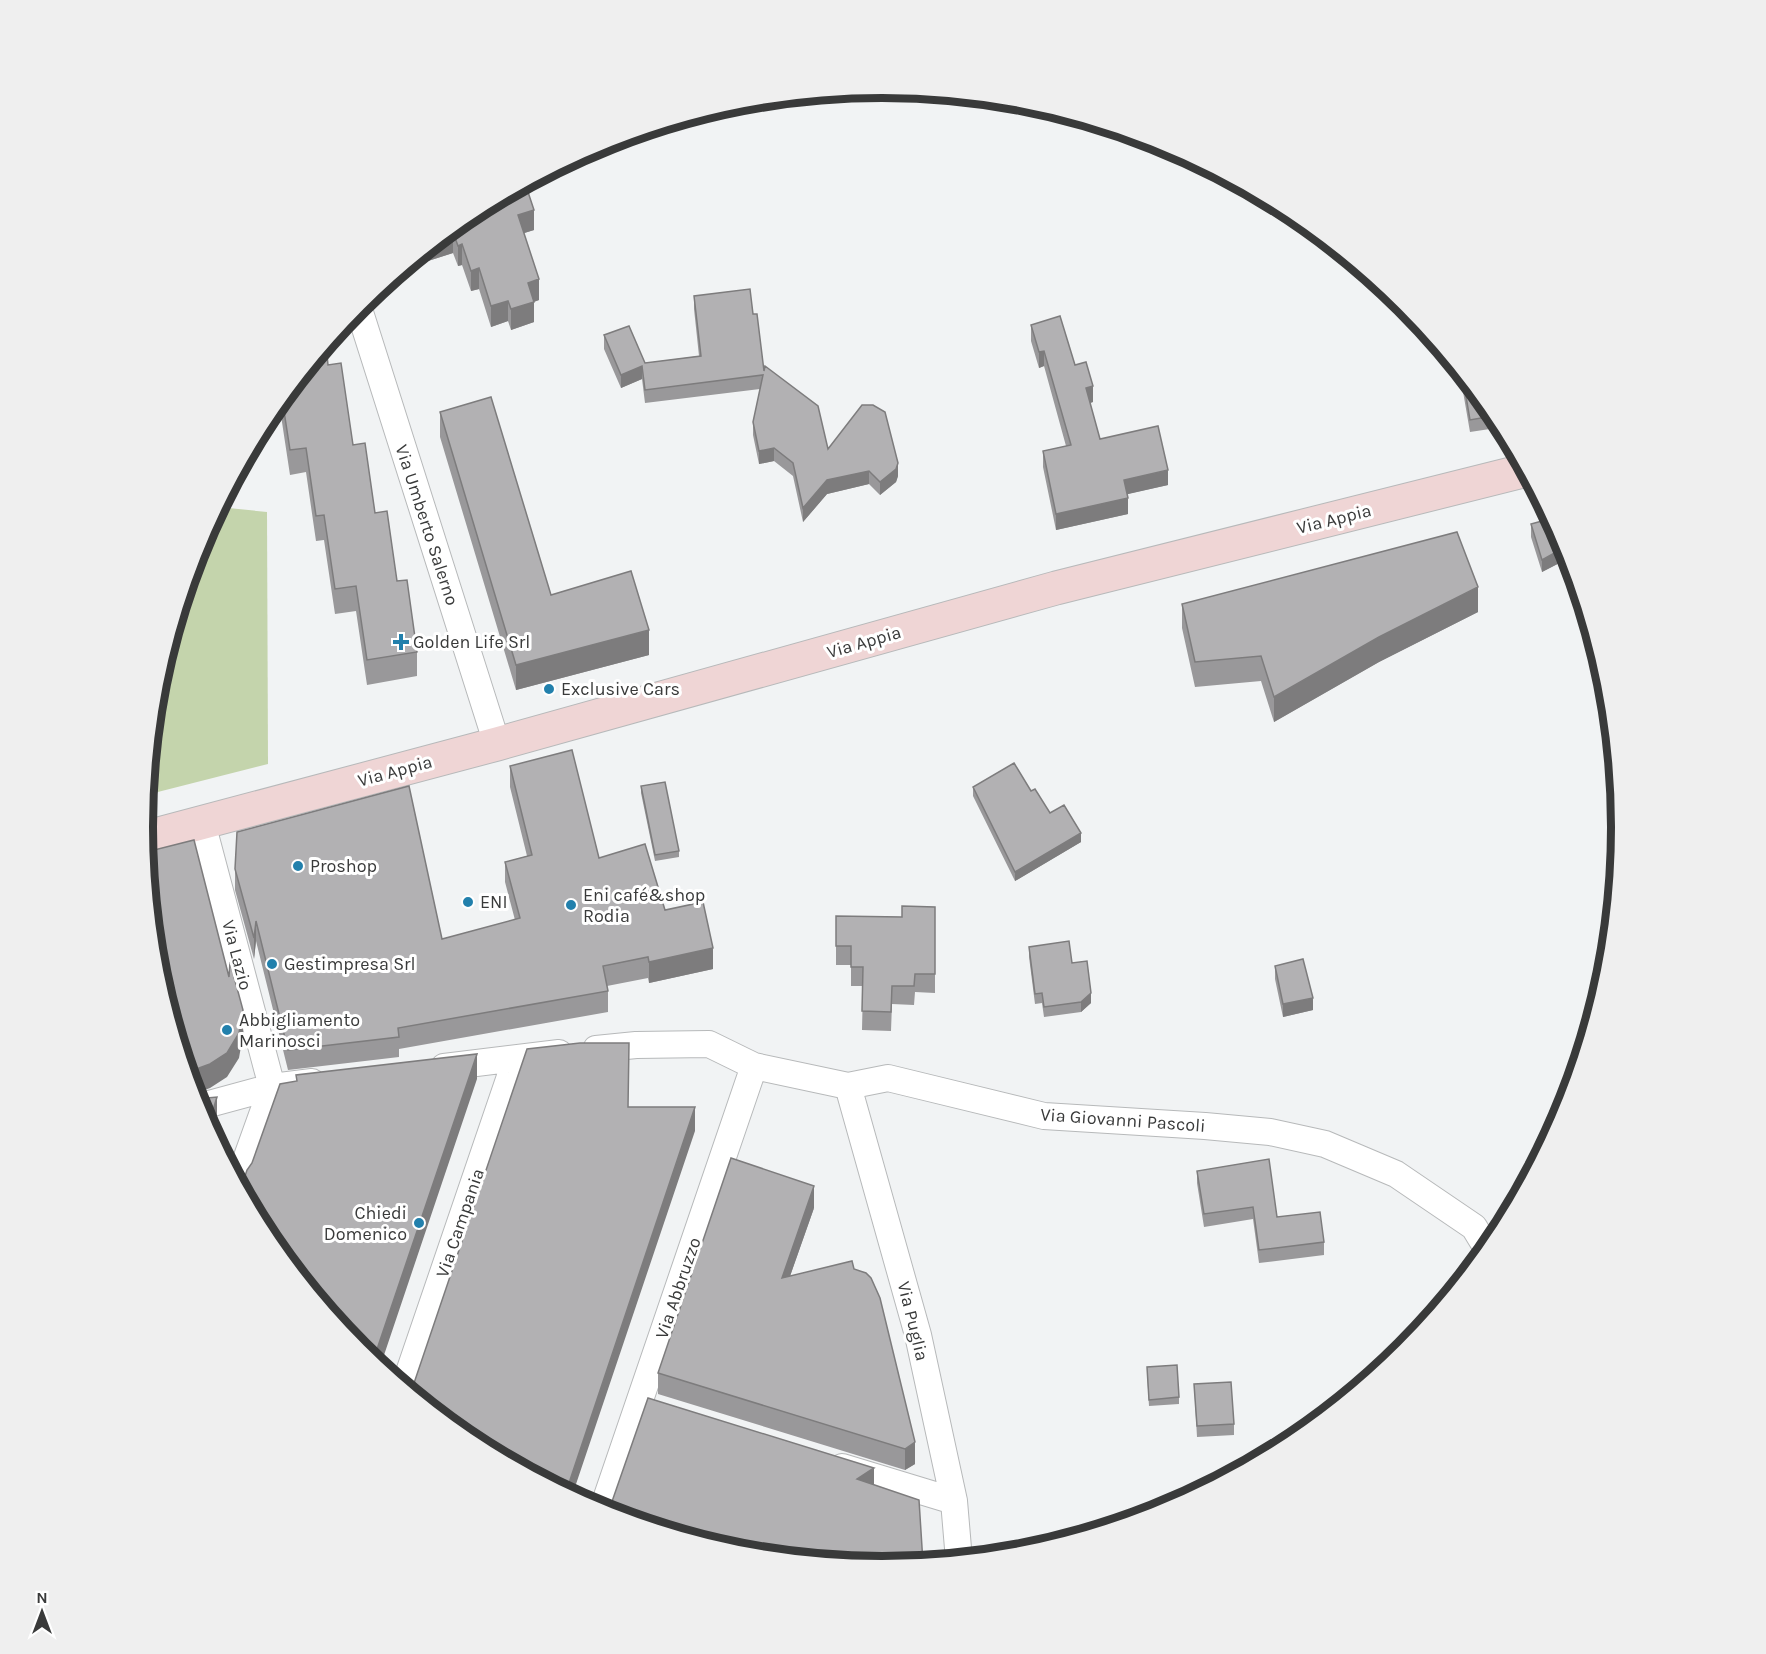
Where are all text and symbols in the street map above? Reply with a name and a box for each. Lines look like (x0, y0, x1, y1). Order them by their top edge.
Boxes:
street label: Via Umberto Salerno (391, 442, 463, 608)
street label: Via Appia (1294, 499, 1374, 539)
street label: Via Appia (824, 621, 904, 663)
place label: Golden Life Srl (413, 631, 530, 653)
marker: Golden Life Srl (394, 635, 408, 649)
place label: Exclusive Cars (561, 678, 680, 700)
marker: Exclusive Cars (542, 682, 556, 696)
street label: Via Appia (355, 750, 435, 792)
place label: Proshop (310, 855, 377, 877)
marker: Proshop (291, 859, 305, 873)
place label: Eni café&shop Rodia (583, 884, 705, 927)
place label: ENI (480, 891, 507, 913)
marker: ENI (461, 895, 475, 909)
marker: Eni café&shop Rodia (564, 898, 578, 912)
street label: Via Lazio (217, 918, 257, 992)
place label: Gestimpresa Srl (284, 953, 416, 975)
marker: Gestimpresa Srl (265, 957, 279, 971)
place label: Abbigliamento Marinosci (239, 1009, 360, 1052)
marker: Abbigliamento Marinosci (220, 1023, 234, 1037)
street label: Via Giovanni Pascoli (1040, 1103, 1206, 1137)
street label: Via Campania (431, 1166, 489, 1280)
place label: Chiedi Domenico (324, 1202, 407, 1245)
marker: Chiedi Domenico (412, 1216, 426, 1230)
street label: Via Abbruzzo (650, 1234, 706, 1342)
street label: Via Puglia (893, 1279, 933, 1363)
north arrow (12, 1582, 72, 1642)
text: N (36, 1588, 48, 1607)

